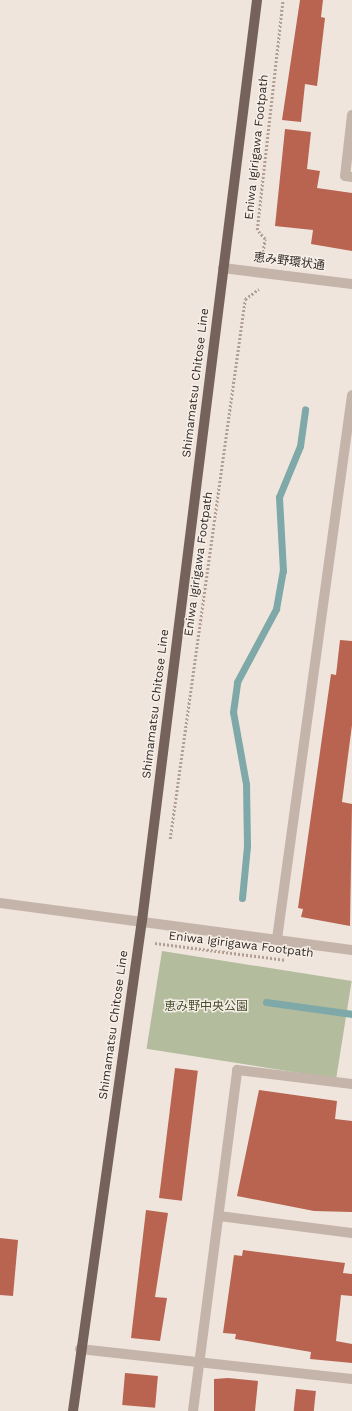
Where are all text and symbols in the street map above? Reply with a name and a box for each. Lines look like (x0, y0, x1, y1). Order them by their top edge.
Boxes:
street label: Eniwa Igirigawa Footpath (242, 73, 272, 221)
street label: 恵み野環状通 (252, 250, 326, 274)
street label: Shimamatsu Chitose Line (180, 307, 212, 459)
street label: Eniwa Igirigawa Footpath (182, 490, 216, 638)
street label: Shimamatsu Chitose Line (140, 628, 172, 780)
street label: Eniwa Igirigawa Footpath (167, 929, 315, 961)
street label: Shimamatsu Chitose Line (96, 949, 132, 1101)
park label: 恵み野中央公園 (164, 1000, 248, 1014)

